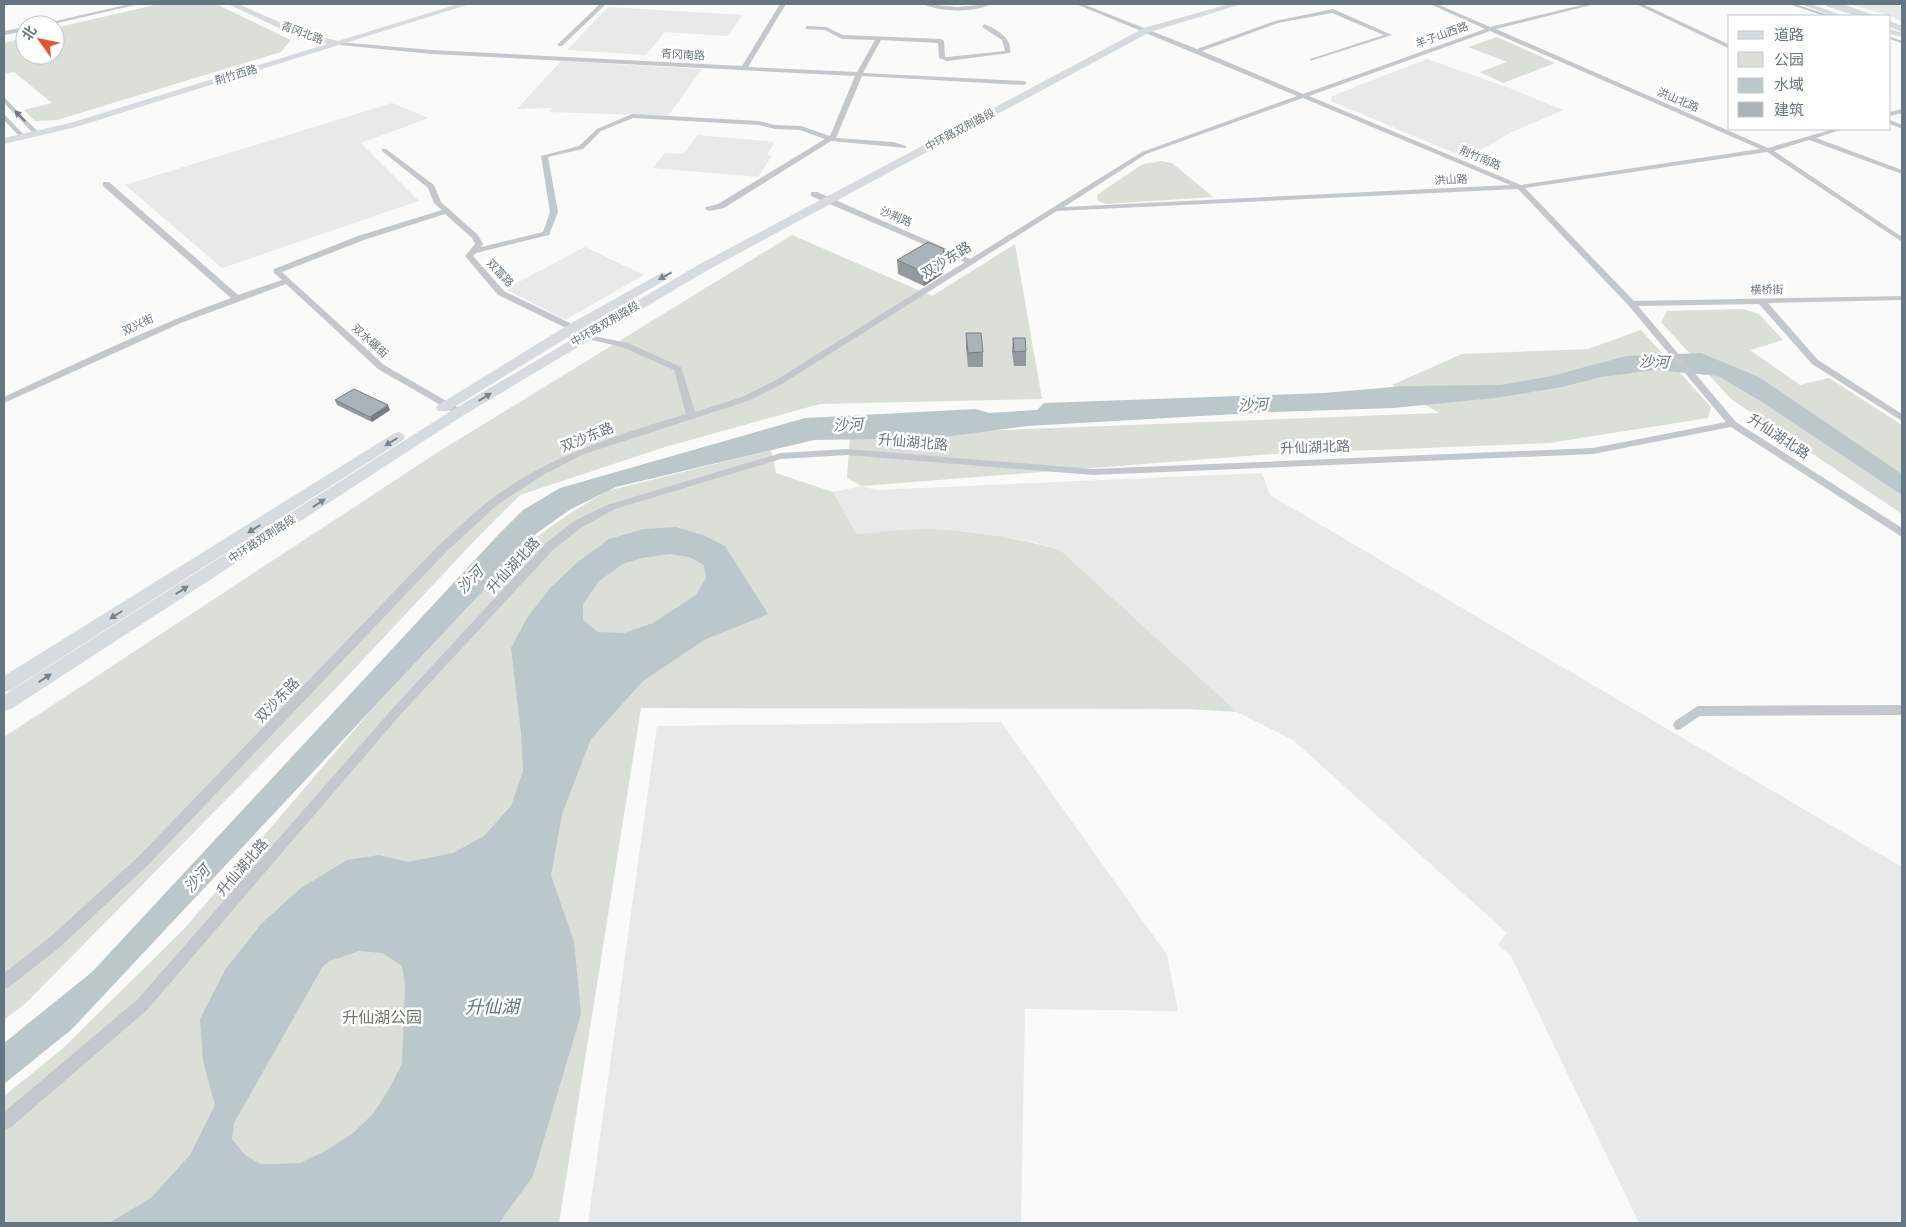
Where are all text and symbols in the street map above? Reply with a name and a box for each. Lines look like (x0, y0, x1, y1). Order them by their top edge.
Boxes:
north arrow (15, 15, 65, 65)
legend (1728, 15, 1891, 130)
street label: 青冈北路 (279, 19, 325, 47)
street label: 羊子山西路 (1414, 19, 1470, 51)
text: 北 (19, 23, 40, 43)
text: 道路 (1774, 26, 1804, 44)
street label: 青冈南路 (661, 47, 705, 63)
text: 公园 (1774, 51, 1804, 69)
street label: 荆竹西路 (213, 62, 259, 88)
text: 水域 (1774, 76, 1804, 94)
street label: 洪山北路 (1655, 85, 1701, 115)
text: 建筑 (1774, 101, 1804, 119)
street label: 中环路双荆路段 (923, 106, 997, 154)
one-way arrow (14, 111, 26, 123)
street label: 荆竹南路 (1457, 143, 1503, 173)
street label: 洪山路 (1434, 173, 1468, 187)
street label: 沙荆路 (878, 205, 914, 229)
street label: 双沙东路 (918, 238, 974, 282)
street label: 双富路 (484, 257, 516, 289)
one-way arrow (658, 271, 672, 280)
street label: 横桥街 (1750, 283, 1784, 297)
street label: 中环路双荆路段 (568, 299, 642, 349)
street label: 双兴街 (120, 312, 156, 338)
street label: 双水碾街 (349, 321, 391, 361)
water label: 沙河 (1639, 352, 1672, 372)
one-way arrow (479, 392, 492, 401)
water label: 沙河 (1238, 395, 1271, 415)
street label: 升仙湖北路 (1745, 410, 1813, 462)
water label: 沙河 (833, 415, 866, 435)
street label: 双沙东路 (558, 419, 616, 455)
street label: 升仙湖北路 (877, 431, 949, 453)
one-way arrow (385, 437, 398, 446)
street label: 升仙湖北路 (1280, 438, 1350, 456)
one-way arrow (312, 498, 325, 507)
street label: 中环路双荆路段 (226, 513, 298, 565)
one-way arrow (248, 524, 261, 534)
street label: 升仙湖北路 (483, 534, 543, 596)
water label: 沙河 (453, 561, 489, 597)
one-way arrow (175, 586, 188, 595)
one-way arrow (110, 610, 123, 620)
one-way arrow (38, 673, 51, 683)
street label: 双沙东路 (252, 674, 302, 726)
street label: 升仙湖北路 (213, 835, 271, 899)
water label: 沙河 (180, 860, 216, 896)
water label: 升仙湖 (465, 996, 522, 1017)
park label: 升仙湖公园 (342, 1008, 422, 1027)

